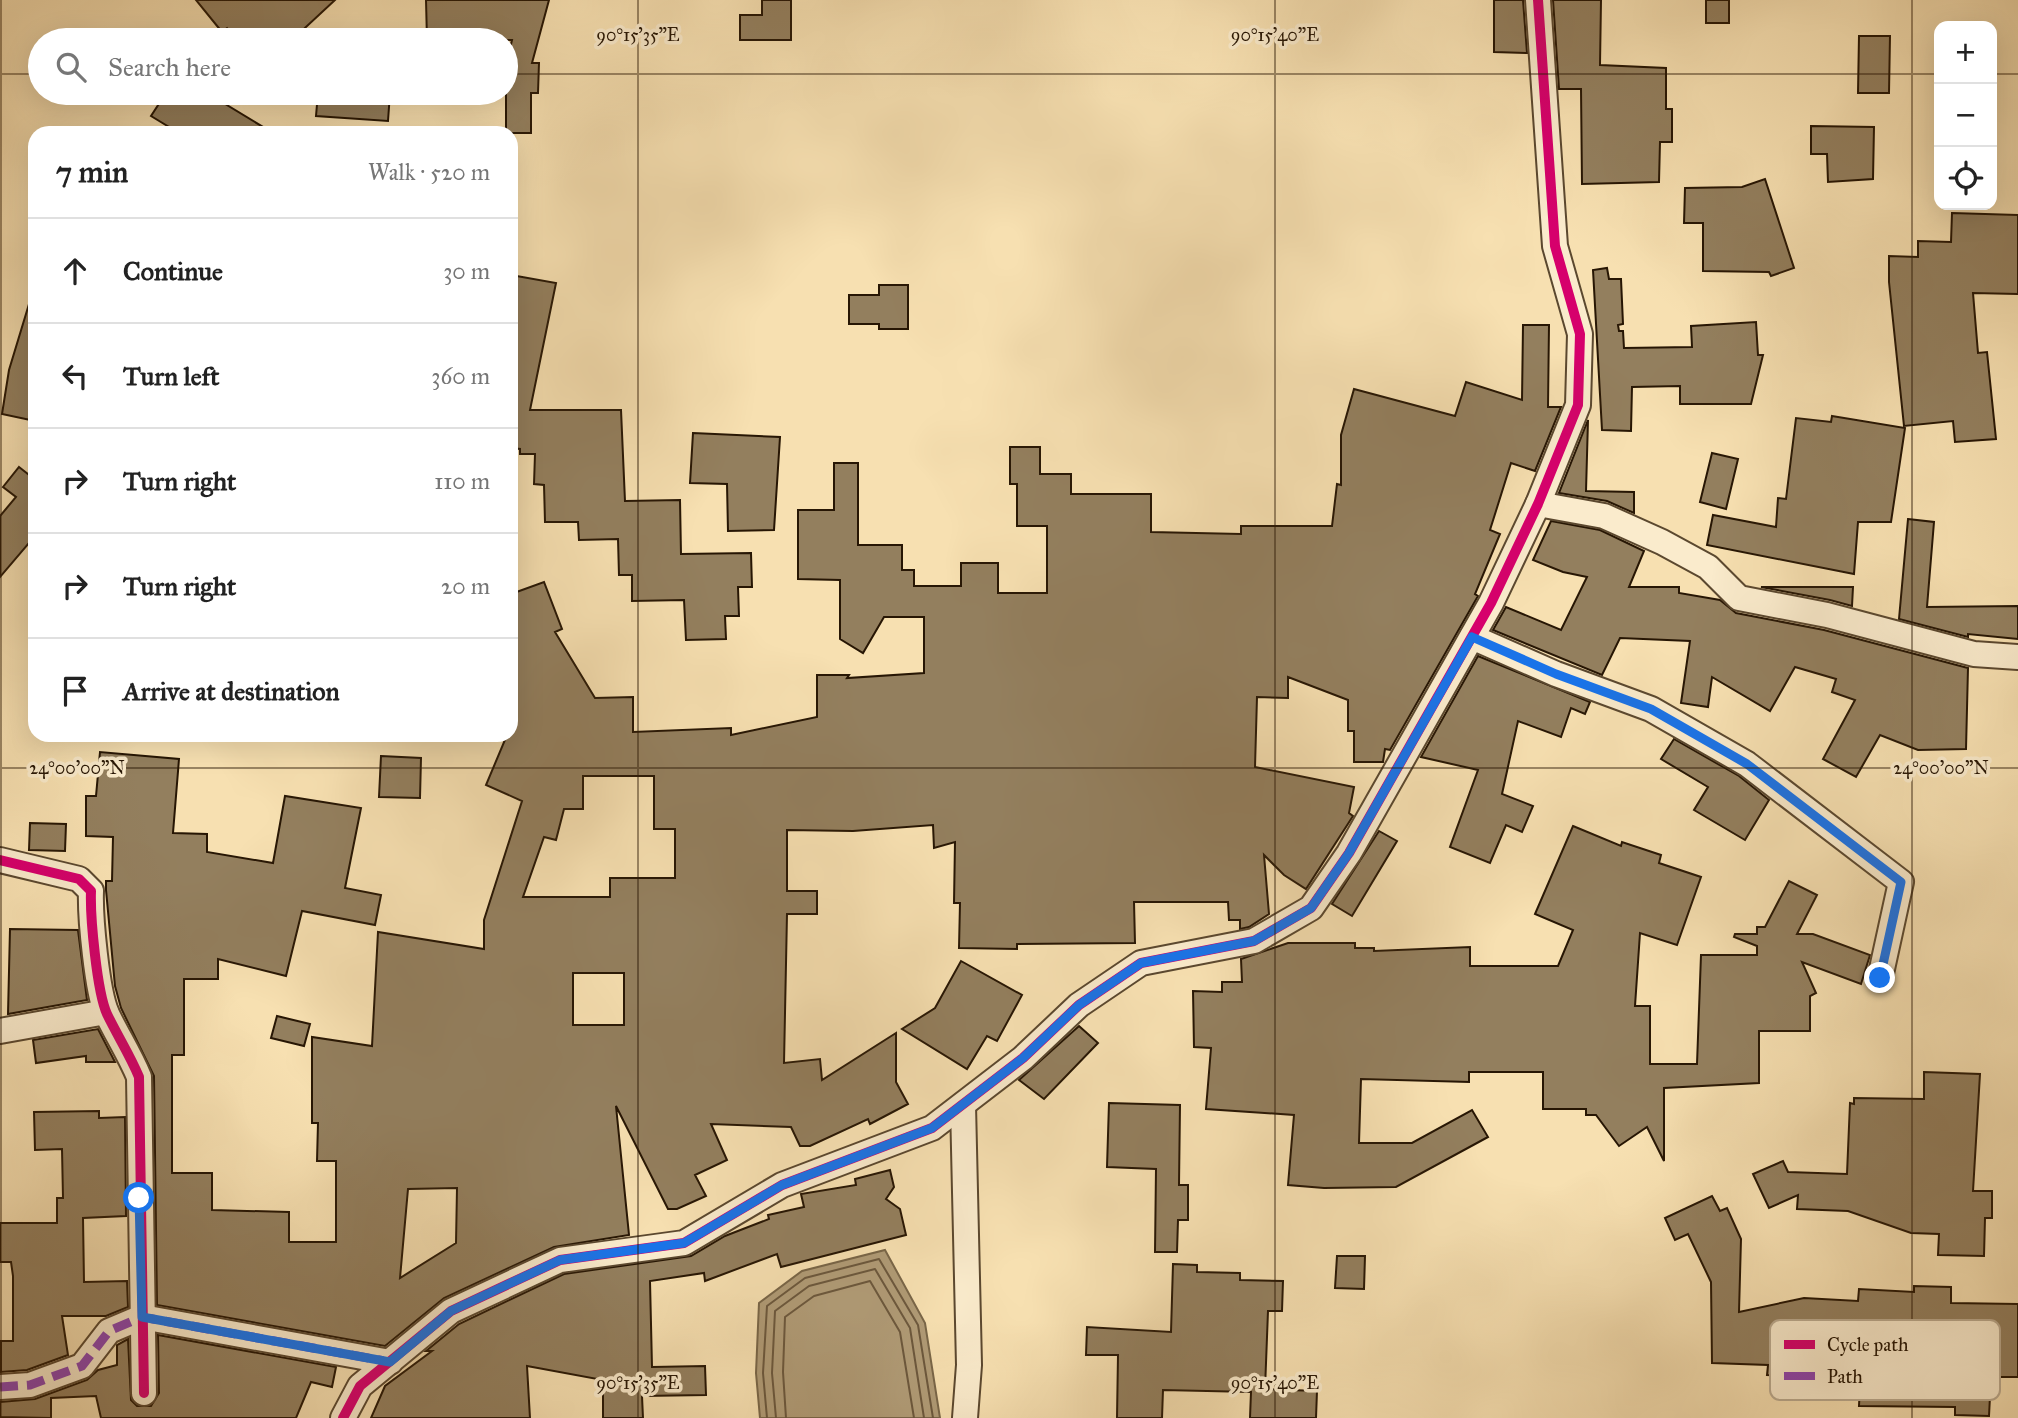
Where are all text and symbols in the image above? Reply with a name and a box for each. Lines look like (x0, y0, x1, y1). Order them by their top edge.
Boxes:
map controls (1934, 21, 1997, 210)
button: + (1934, 21, 1997, 84)
text: 90°15'35"E (596, 24, 680, 46)
text: 90°15'40"E (1231, 24, 1319, 46)
search box (28, 28, 518, 105)
icon: search (52, 48, 90, 86)
text: Search here (108, 51, 231, 83)
button: − (1934, 84, 1997, 147)
button: locate (1934, 147, 1997, 210)
text: 7 min (56, 154, 128, 190)
text: Walk · 520 m (368, 158, 490, 186)
icon: ahead (56, 252, 94, 290)
text: Continue (123, 255, 223, 287)
text: 30 m (443, 257, 490, 285)
icon: left (56, 357, 94, 395)
text: Turn left (123, 360, 219, 392)
text: 360 m (431, 362, 490, 390)
icon: right (56, 462, 94, 500)
text: Turn right (123, 465, 236, 497)
text: 110 m (434, 467, 490, 495)
icon: right (56, 567, 94, 605)
text: Turn right (123, 570, 236, 602)
text: 20 m (441, 572, 490, 600)
icon: arrive (56, 672, 94, 710)
text: Arrive at destination (123, 675, 340, 707)
text: 24°00'00"N (29, 757, 125, 779)
text: 24°00'00"N (1893, 757, 1989, 779)
route end (1864, 962, 1895, 993)
route start (123, 1182, 154, 1213)
legend (1770, 1320, 2000, 1400)
text: Cycle path (1827, 1333, 1909, 1356)
text: Path (1827, 1365, 1863, 1388)
text: 90°15'35"E (596, 1372, 680, 1394)
text: 90°15'40"E (1231, 1372, 1319, 1394)

